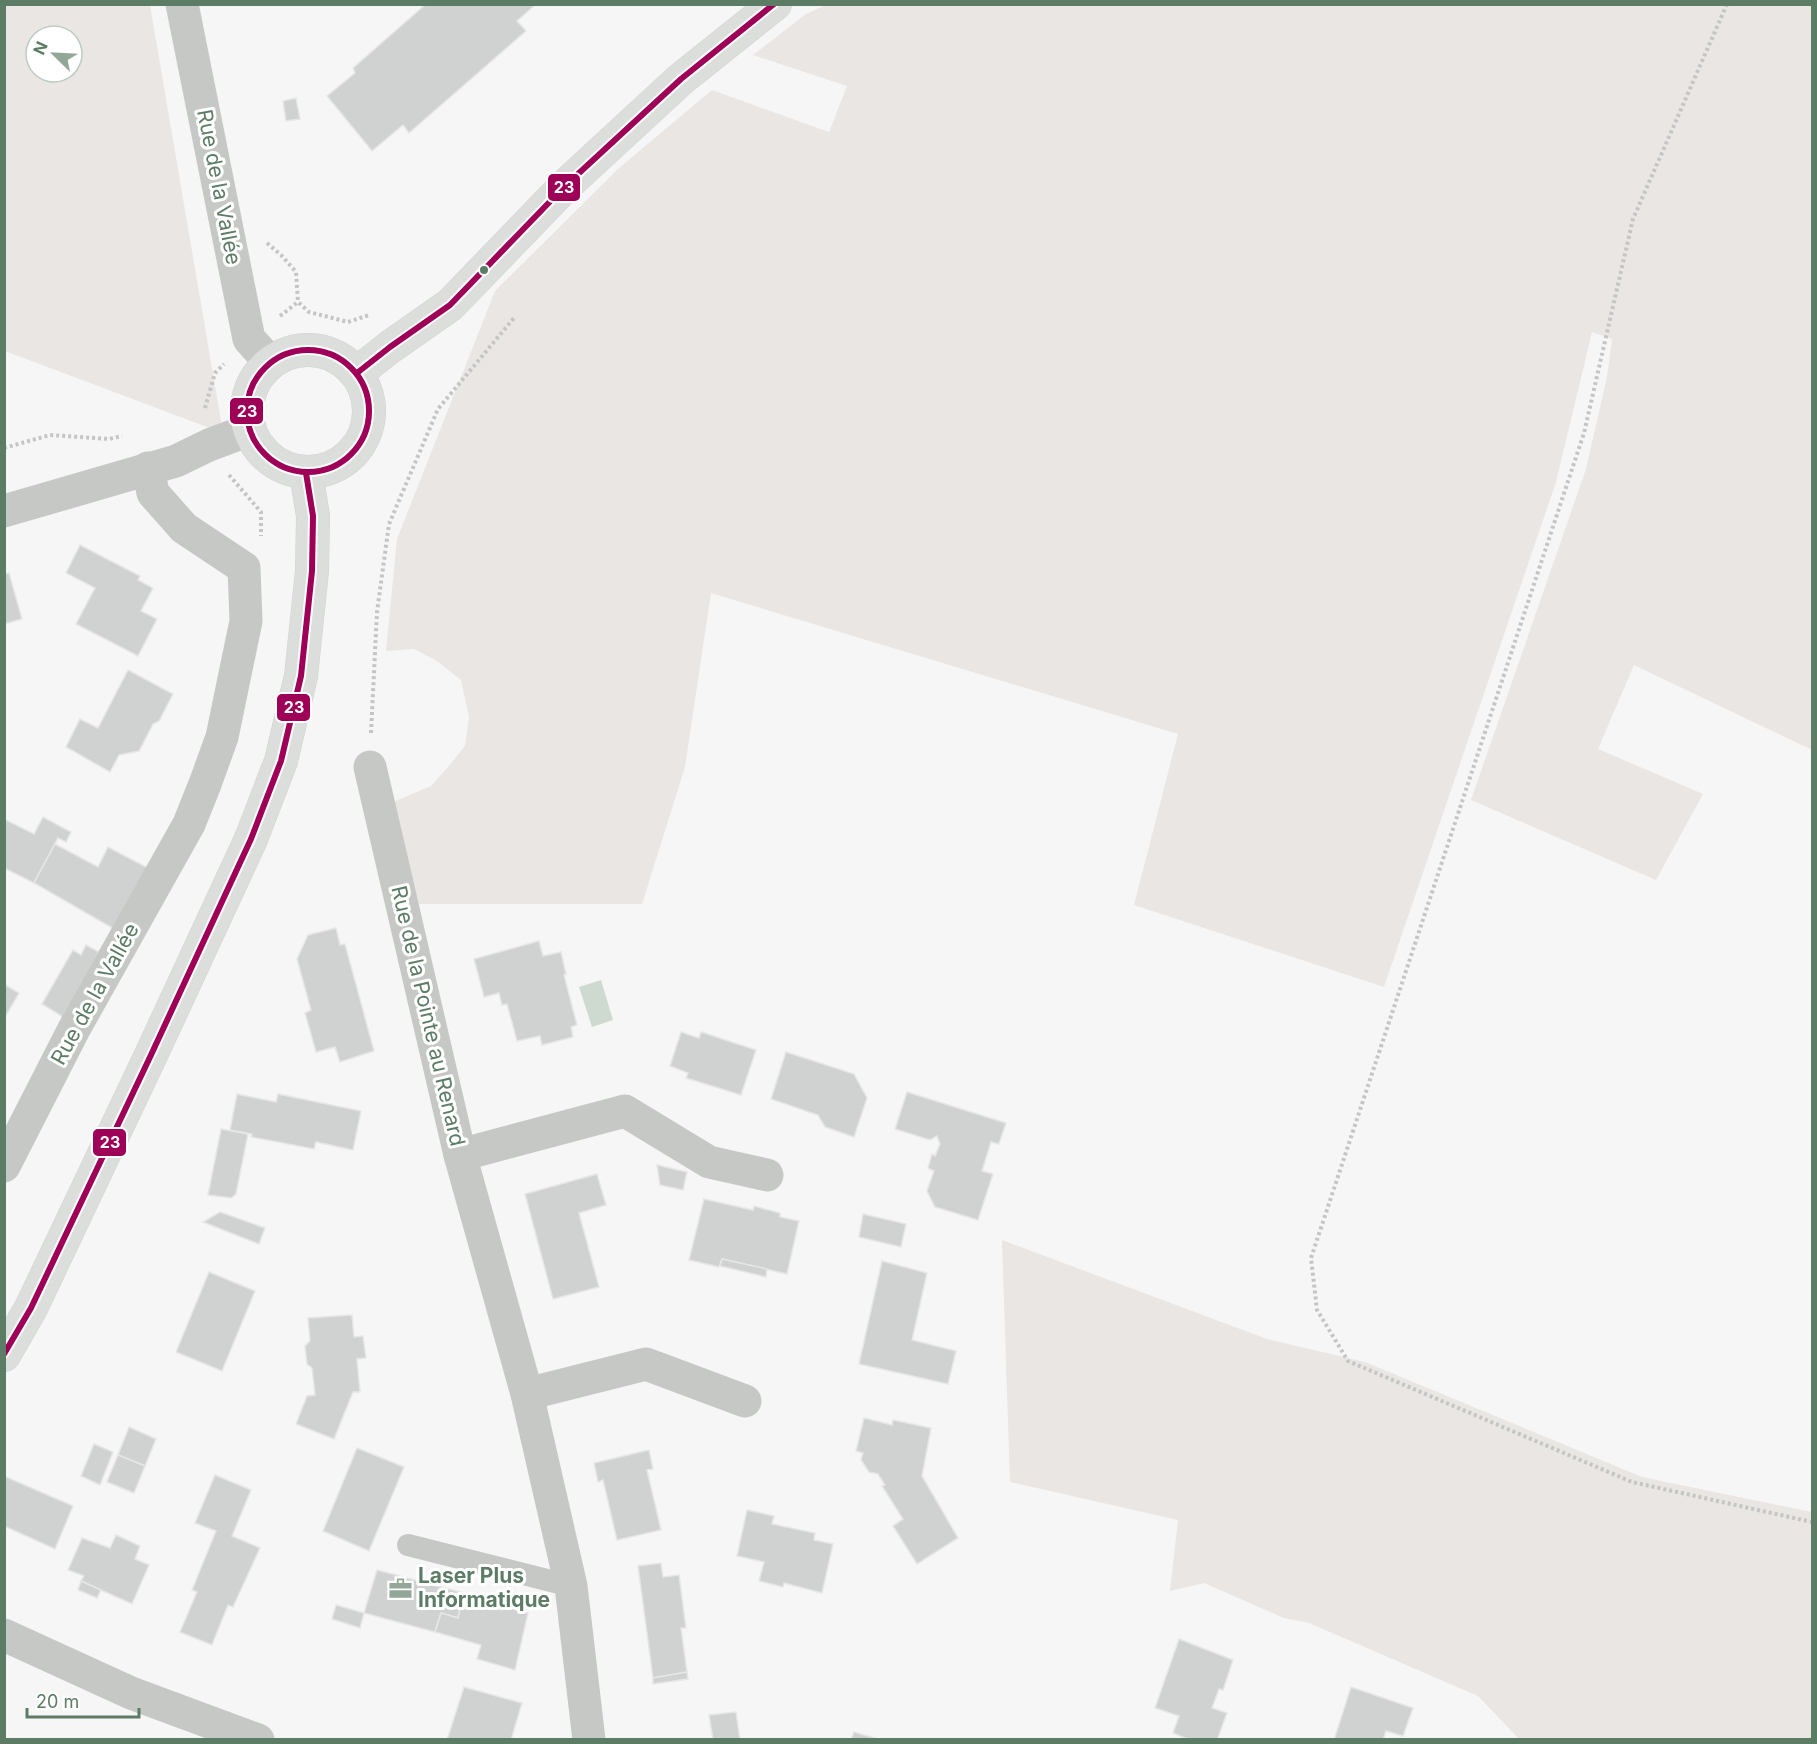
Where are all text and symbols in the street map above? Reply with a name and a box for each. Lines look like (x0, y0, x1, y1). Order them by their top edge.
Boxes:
north arrow (24, 24, 84, 84)
text: N (29, 38, 52, 58)
street label: Rue de la Vallée (192, 107, 247, 267)
line badge: 23 (547, 173, 581, 202)
text: 23 (554, 177, 574, 197)
unlabelled marker (478, 264, 490, 276)
line badge: 23 (229, 397, 264, 425)
text: 23 (237, 401, 257, 421)
line badge: 23 (276, 693, 311, 722)
text: 23 (284, 697, 304, 717)
street label: Rue de la Pointe au Renard (386, 883, 471, 1148)
street label: Rue de la Vallée (45, 919, 144, 1069)
line badge: 23 (92, 1128, 127, 1157)
text: 23 (100, 1132, 120, 1152)
place label: Laser Plus Informatique (418, 1563, 550, 1612)
office icon: Laser Plus Informatique (387, 1575, 413, 1601)
scale bar (27, 1681, 140, 1719)
text: 20 m (36, 1691, 79, 1712)

